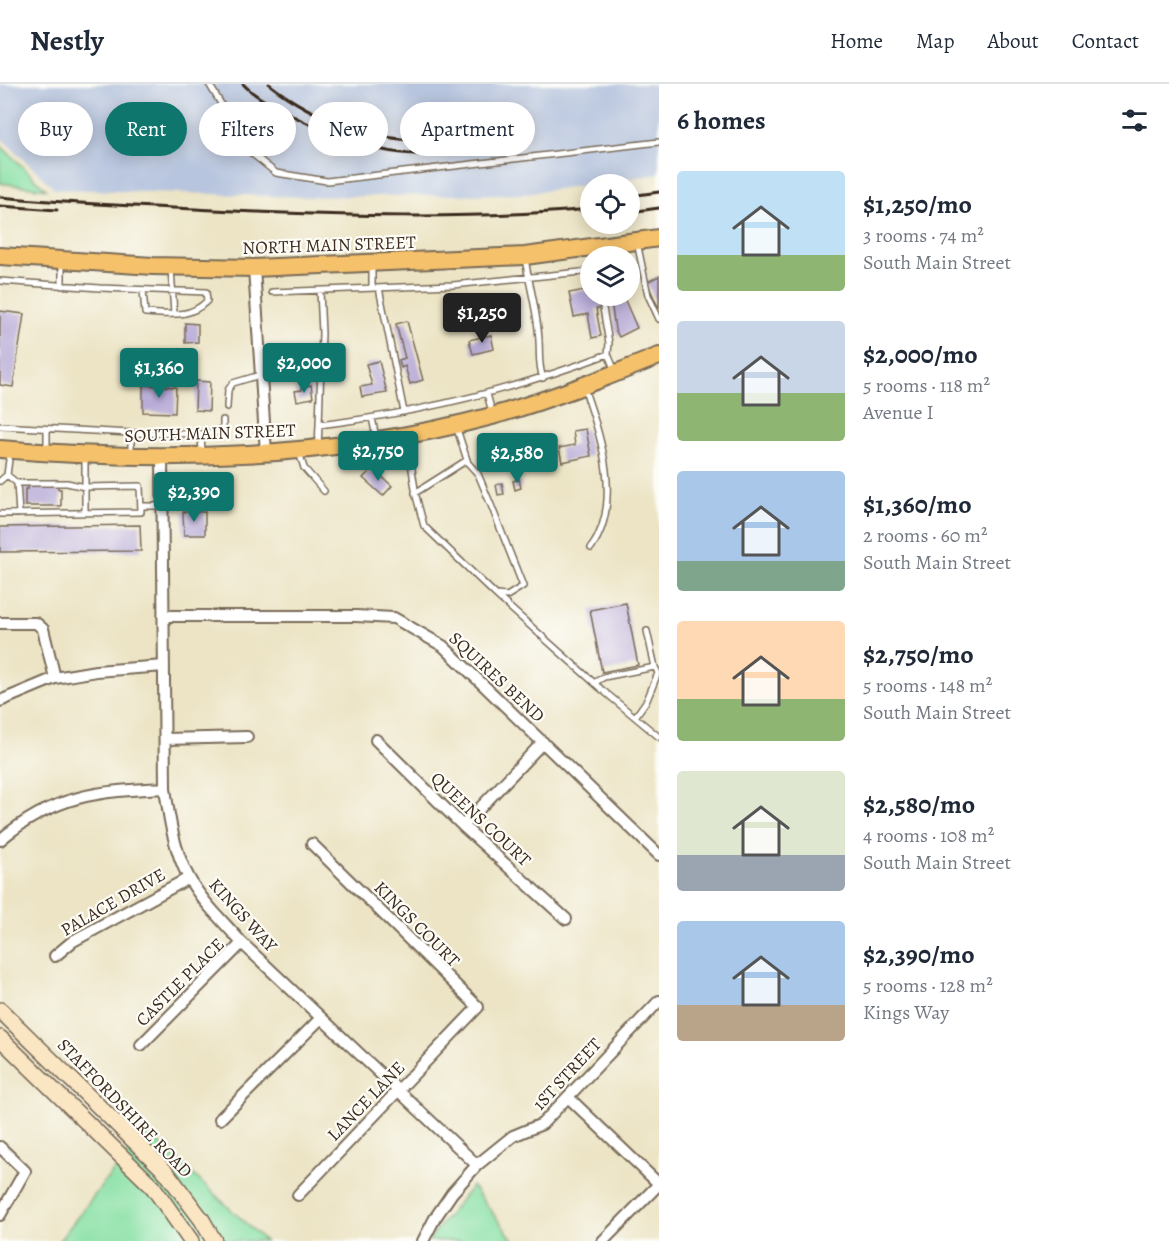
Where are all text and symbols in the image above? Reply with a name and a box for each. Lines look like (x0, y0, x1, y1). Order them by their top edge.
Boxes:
text: Nestly (30, 22, 104, 60)
text: Home (830, 27, 883, 55)
text: Map (916, 27, 954, 55)
text: About (987, 27, 1039, 55)
text: Contact (1072, 27, 1139, 55)
chip: Buy (18, 102, 93, 156)
chip: Rent (105, 102, 187, 156)
chip: Filters (199, 102, 296, 156)
chip: New (308, 102, 388, 156)
chip: Apartment (400, 102, 535, 156)
text: 6 homes (677, 103, 766, 138)
icon: filters (1118, 104, 1151, 137)
map controls (580, 174, 640, 306)
button: locate (580, 174, 640, 234)
text: $1,250/mo (863, 187, 972, 222)
icon: home (725, 195, 797, 267)
text: 3 rooms · 74 m² (863, 222, 984, 249)
street label: NORTH MAIN STREET (242, 230, 416, 260)
button: layers (580, 246, 640, 306)
text: South Main Street (863, 249, 1011, 276)
pin: $1,250 (433, 293, 531, 344)
text: $1,250 (457, 299, 507, 326)
text: $2,000/mo (863, 337, 978, 372)
pin: $2,000 (255, 343, 353, 394)
icon: home (725, 345, 797, 417)
pin: $1,360 (110, 348, 208, 399)
text: $2,000 (277, 349, 331, 376)
text: $1,360 (134, 354, 184, 381)
text: 5 rooms · 118 m² (863, 372, 990, 399)
text: Avenue I (863, 399, 934, 426)
street label: SOUTH MAIN STREET (124, 418, 296, 448)
pin: $2,750 (329, 431, 427, 482)
pin: $2,580 (468, 433, 566, 484)
text: $2,750 (352, 437, 404, 464)
text: $2,580 (491, 439, 543, 466)
pin: $2,390 (145, 472, 243, 523)
text: $2,390 (168, 478, 220, 505)
text: $1,360/mo (863, 487, 972, 522)
icon: home (725, 495, 797, 567)
text: 2 rooms · 60 m² (863, 522, 987, 549)
text: South Main Street (863, 549, 1011, 576)
street label: SQUIRES BEND (444, 626, 550, 728)
text: $2,750/mo (863, 637, 974, 672)
icon: home (725, 645, 797, 717)
text: 5 rooms · 148 m² (863, 672, 992, 699)
text: South Main Street (863, 699, 1011, 726)
street label: QUEENS COURT (426, 766, 536, 872)
text: $2,580/mo (863, 787, 975, 822)
icon: home (725, 795, 797, 867)
text: 4 rooms · 108 m² (863, 822, 994, 849)
text: South Main Street (863, 849, 1011, 876)
street label: PALACE DRIVE (56, 862, 170, 942)
street label: KINGS WAY (204, 873, 283, 958)
street label: KINGS COURT (369, 876, 465, 972)
street label: CASTLE PLACE (131, 933, 229, 1031)
text: $2,390/mo (863, 937, 975, 972)
icon: home (725, 945, 797, 1017)
text: 5 rooms · 128 m² (863, 972, 993, 999)
text: Kings Way (863, 999, 949, 1026)
street label: STAFFORDSHIRE ROAD (52, 1033, 198, 1183)
street label: 1ST STREET (527, 1033, 607, 1115)
street label: LANCE LANE (322, 1056, 410, 1146)

